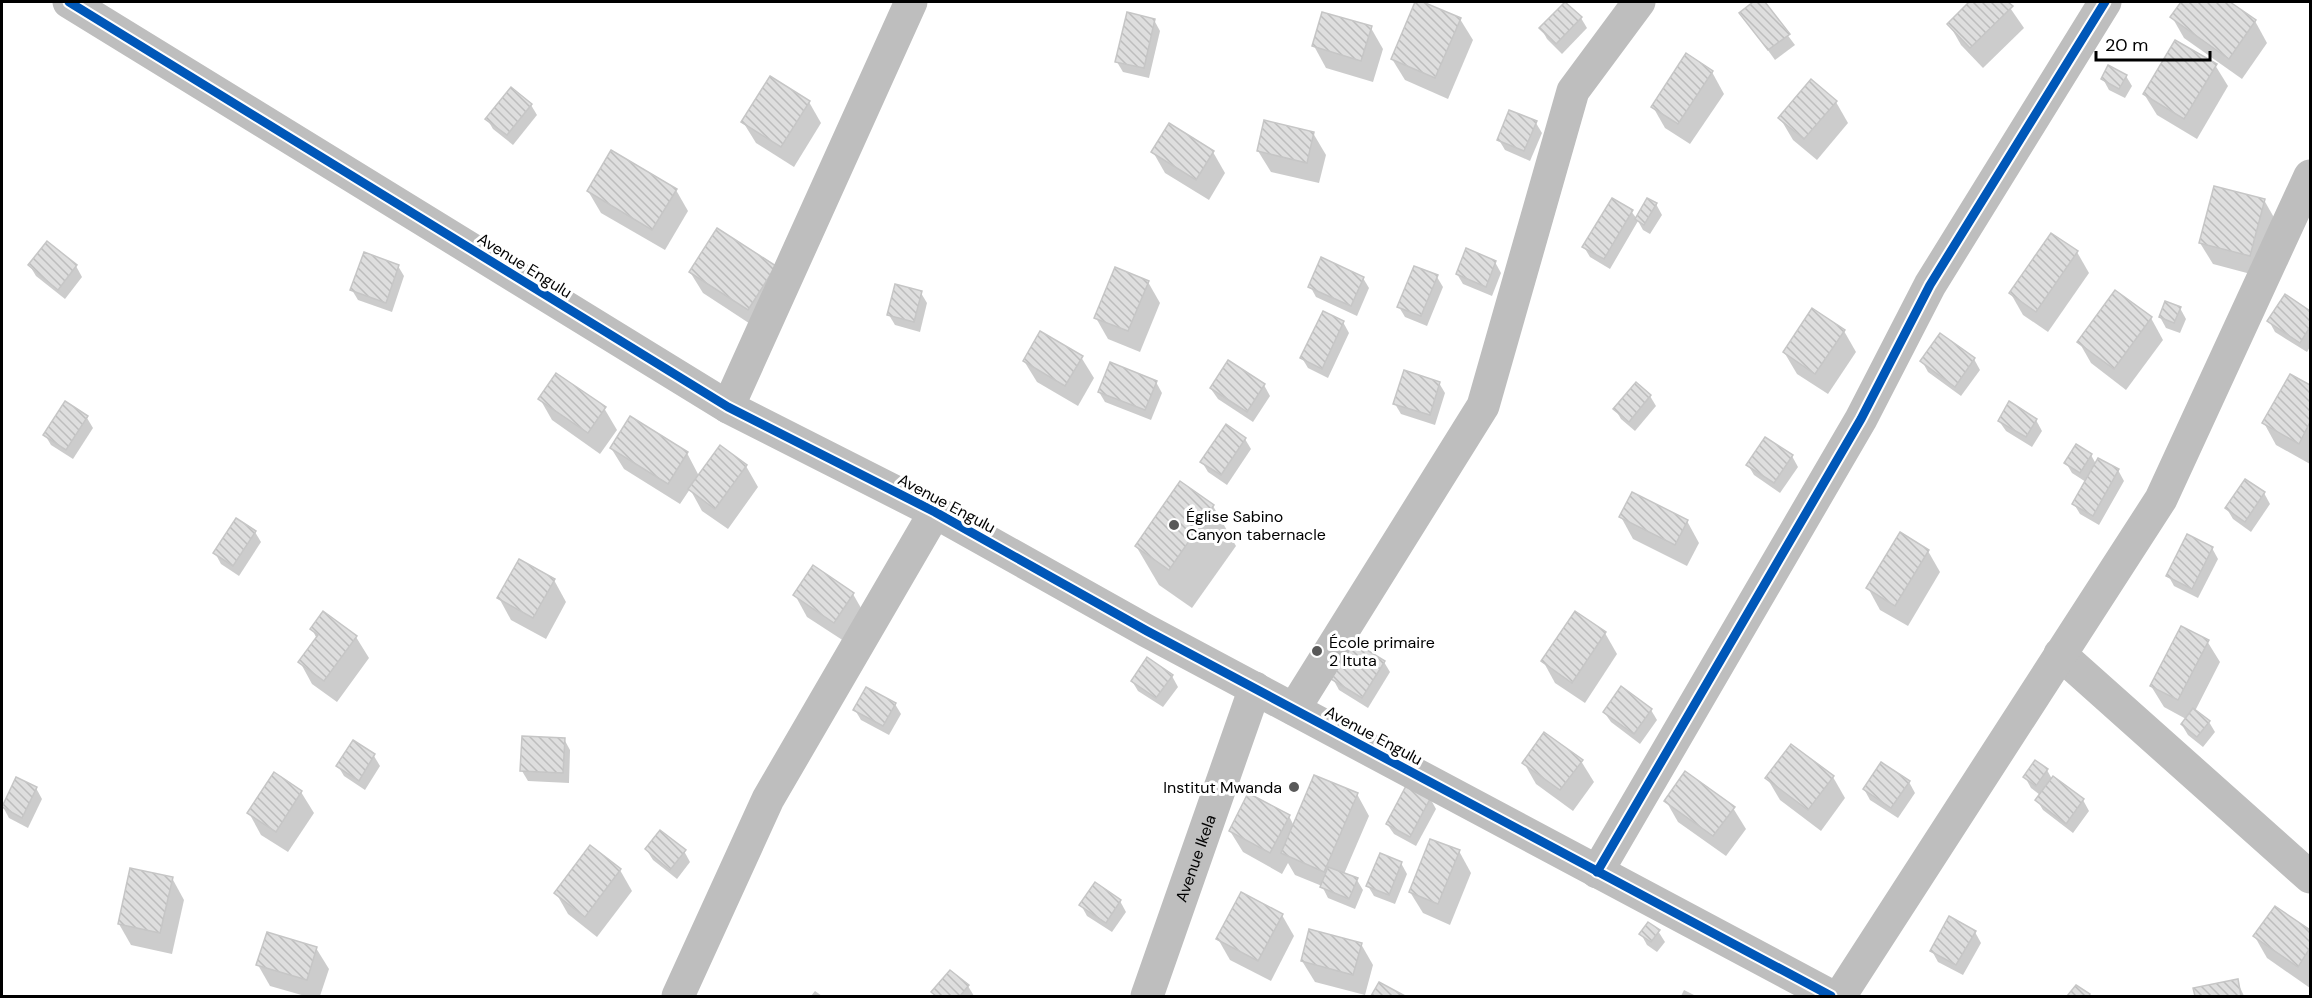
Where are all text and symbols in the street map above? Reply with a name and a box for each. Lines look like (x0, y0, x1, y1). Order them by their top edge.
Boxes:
scale bar (2096, 24, 2210, 62)
text: 20 m (2105, 33, 2148, 57)
street label: Avenue Engulu (474, 228, 576, 303)
street label: Avenue Engulu (894, 469, 999, 538)
place label: Église Sabino Canyon tabernacle (1186, 506, 1326, 545)
marker: Église Sabino Canyon tabernacle (1167, 518, 1181, 532)
place label: École primaire 2 Ituta (1329, 632, 1435, 671)
marker: École primaire 2 Ituta (1310, 644, 1324, 658)
street label: Avenue Engulu (1321, 701, 1426, 770)
place label: Institut Mwanda (1163, 777, 1282, 798)
marker: Institut Mwanda (1287, 780, 1301, 794)
street label: Avenue Ikela (1171, 812, 1221, 905)

